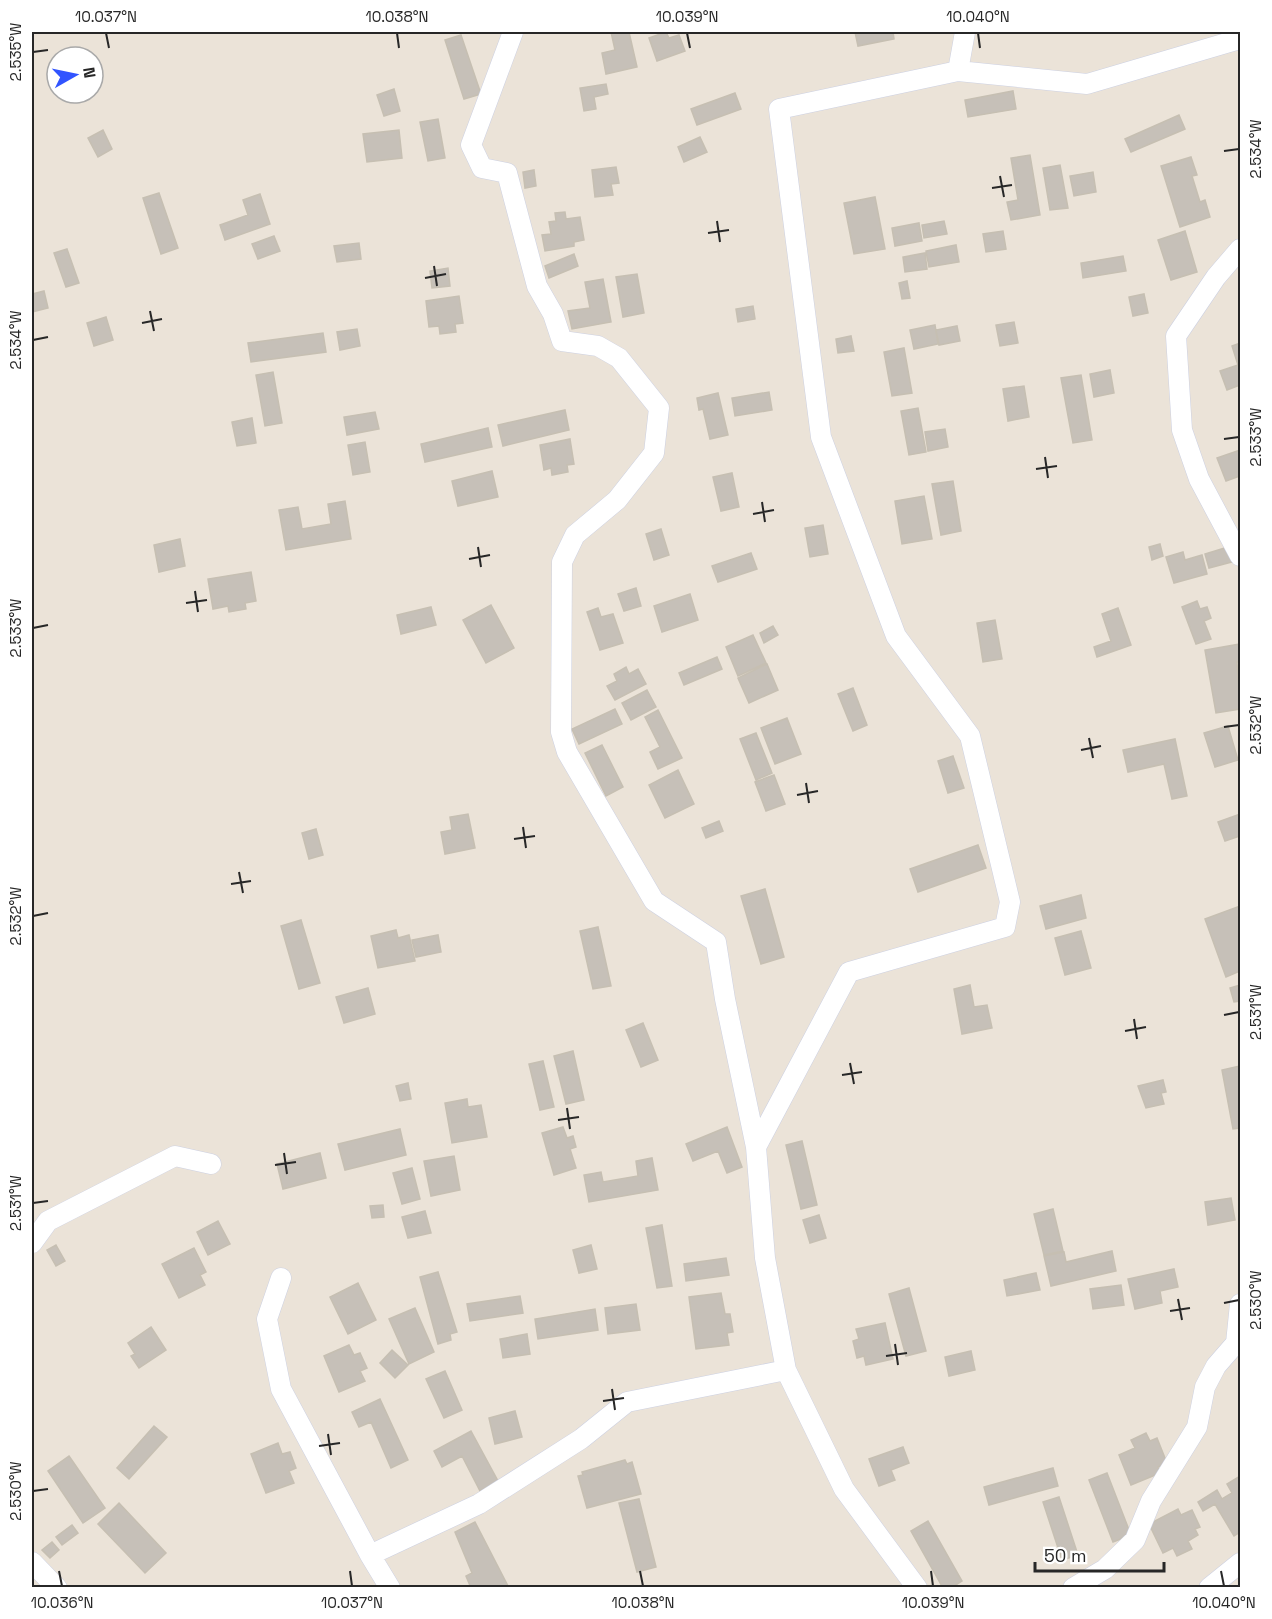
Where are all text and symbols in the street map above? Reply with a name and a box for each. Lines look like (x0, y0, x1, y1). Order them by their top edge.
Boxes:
text: 10.037°N (75, 7, 137, 26)
text: 10.038°N (366, 7, 428, 26)
text: 10.039°N (656, 7, 718, 26)
text: 10.040°N (946, 7, 1010, 26)
text: 2.535°W (6, 23, 25, 81)
north arrow (45, 45, 105, 105)
text: N (78, 66, 101, 80)
text: 2.534°W (1246, 119, 1265, 179)
text: 2.534°W (6, 310, 25, 370)
text: 2.533°W (1246, 408, 1265, 466)
text: 2.533°W (6, 599, 25, 657)
text: 2.532°W (1246, 696, 1265, 754)
text: 2.532°W (6, 887, 25, 945)
text: 2.531°W (1246, 984, 1265, 1040)
text: 2.531°W (6, 1175, 25, 1231)
text: 2.530°W (1246, 1270, 1265, 1330)
text: 2.530°W (6, 1461, 25, 1521)
scale bar (1035, 1535, 1164, 1573)
text: 50 m (1044, 1544, 1086, 1567)
text: 10.036°N (31, 1593, 93, 1612)
text: 10.037°N (321, 1593, 383, 1612)
text: 10.038°N (612, 1593, 674, 1612)
text: 10.039°N (902, 1593, 964, 1612)
text: 10.040°N (1192, 1593, 1256, 1612)

